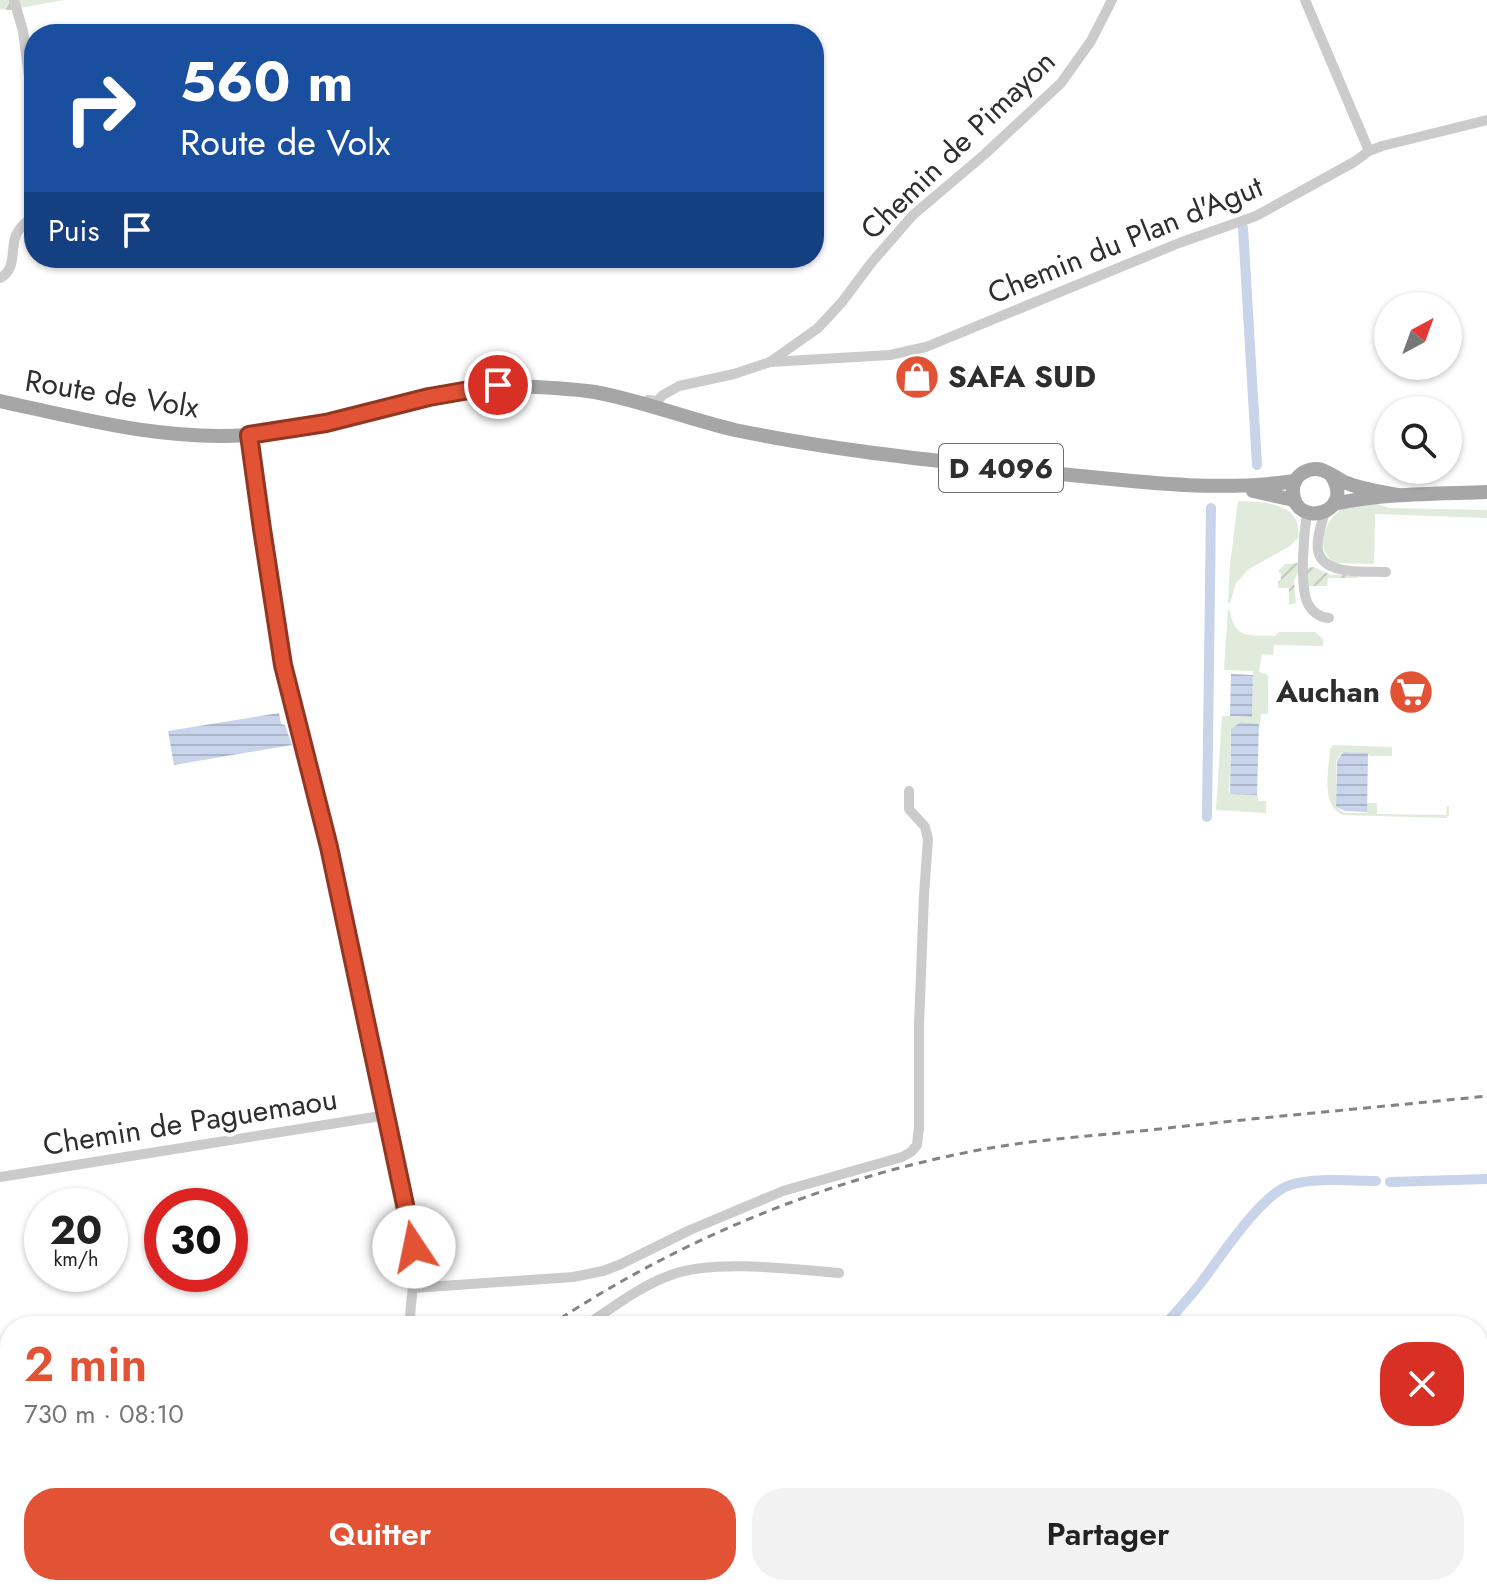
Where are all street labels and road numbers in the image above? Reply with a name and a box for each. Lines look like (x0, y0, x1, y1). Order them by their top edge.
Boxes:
street label: Chemin de Pimayon (851, 40, 1065, 249)
street label: Chemin du Plan d'Agut (981, 164, 1269, 314)
street label: Route de Volx (22, 359, 202, 429)
road number: D 4096 (939, 444, 1063, 492)
street label: Chemin de Paguemaou (40, 1077, 340, 1166)

